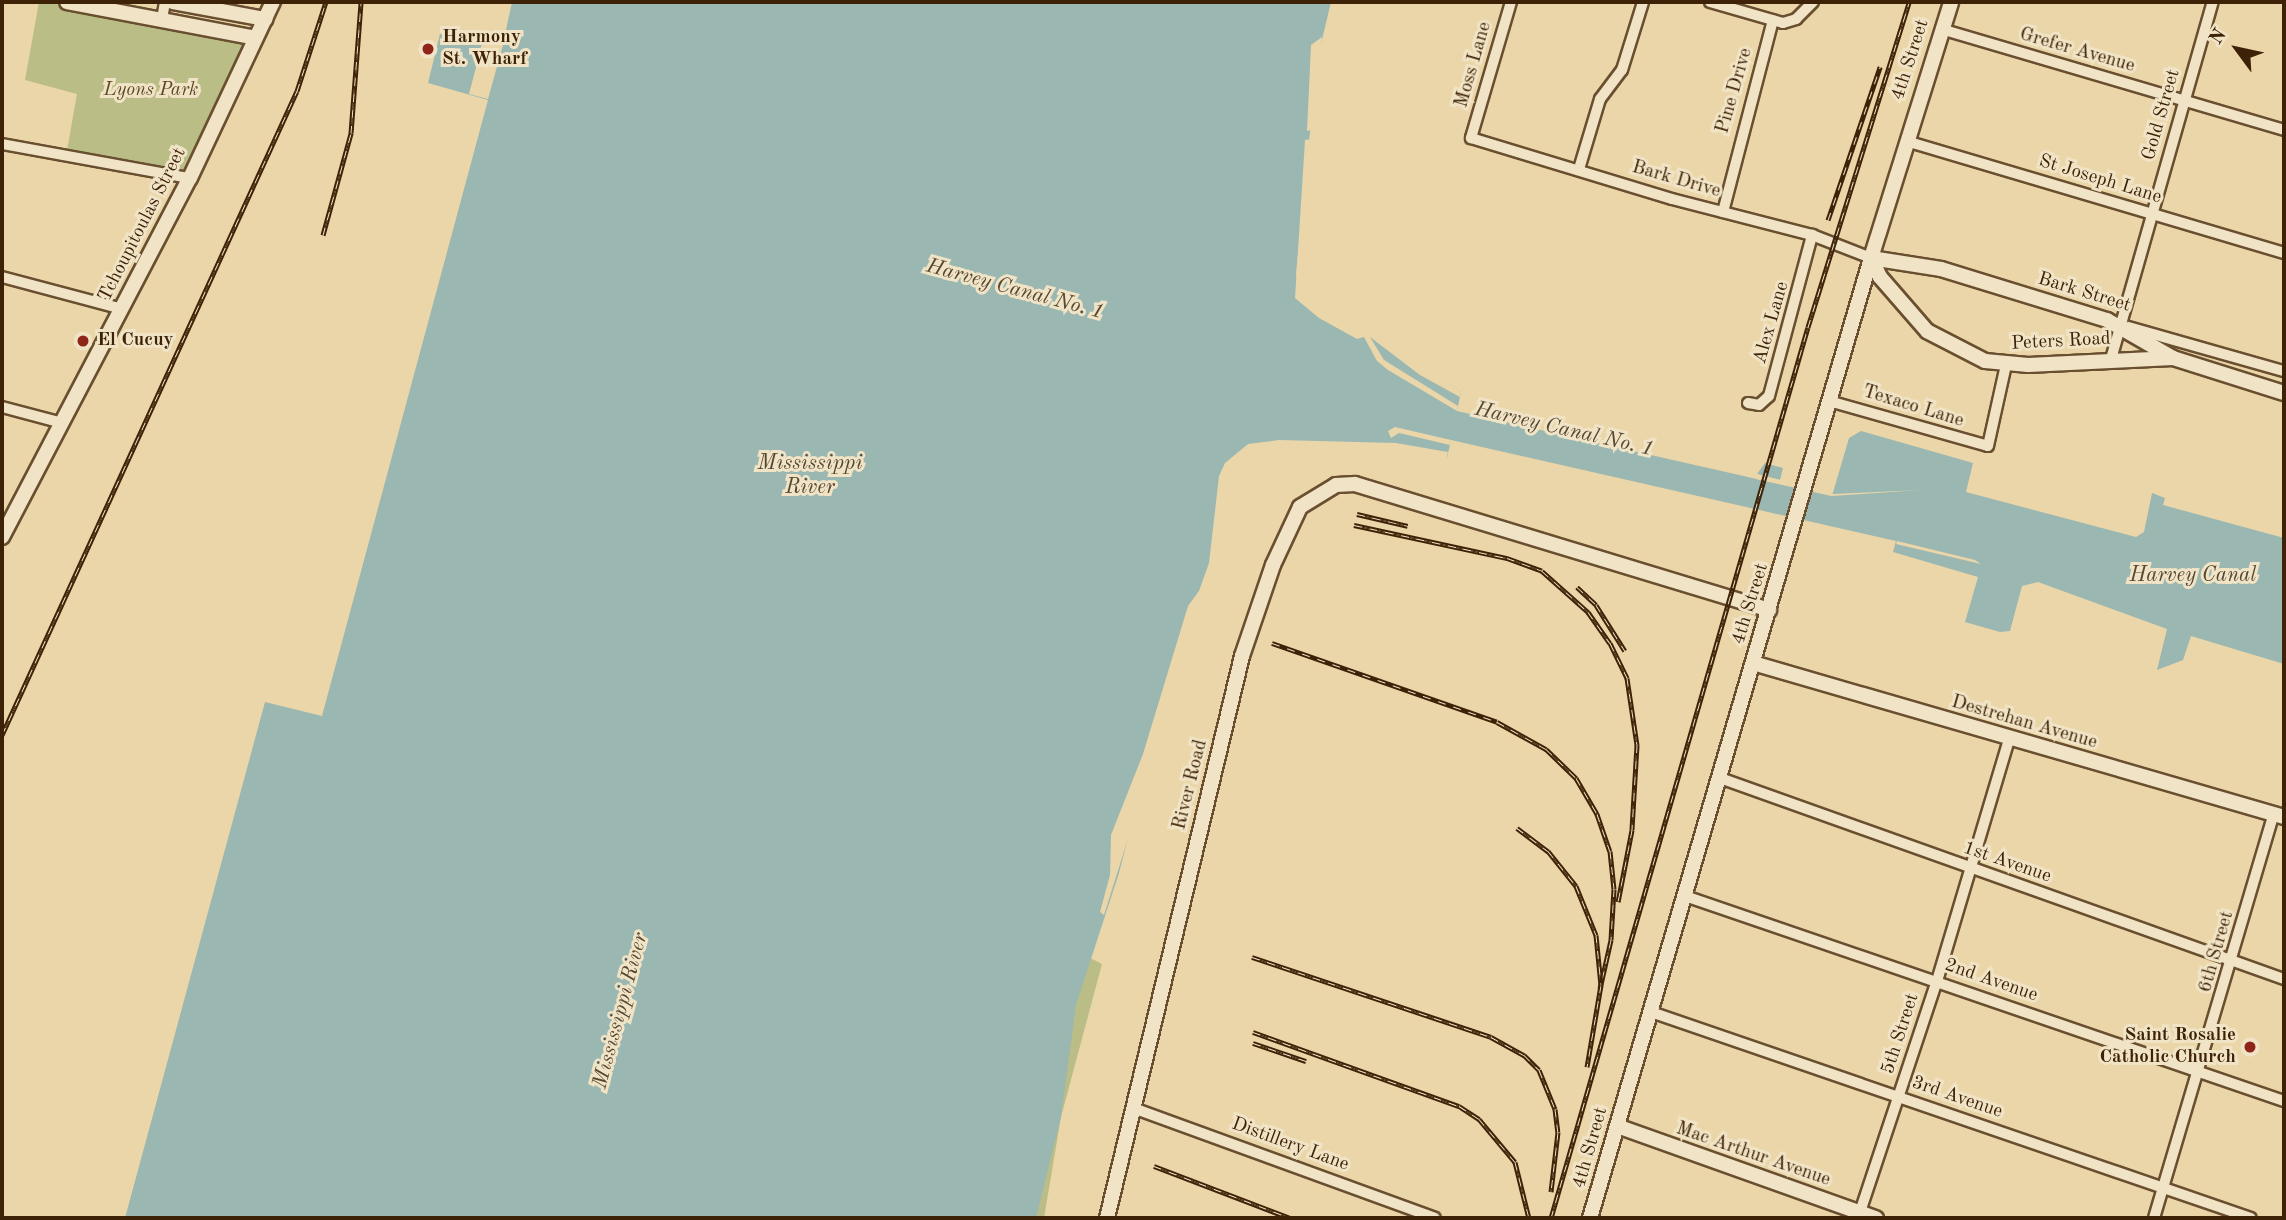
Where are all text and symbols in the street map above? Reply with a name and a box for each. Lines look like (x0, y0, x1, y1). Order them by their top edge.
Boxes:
north arrow (2202, 14, 2272, 84)
street label: 4th Street (1887, 17, 1935, 103)
street label: Moss Lane (1451, 19, 1497, 111)
street label: Grefer Avenue (2017, 24, 2137, 78)
text: N (2207, 26, 2231, 49)
place label: Harmony St. Wharf (442, 27, 527, 71)
marker: Harmony St. Wharf (420, 41, 436, 57)
street label: Pine Drive (1712, 46, 1758, 136)
street label: Gold Street (2138, 67, 2186, 163)
park label: Lyons Park (104, 80, 198, 102)
street label: Tchoupitoulas Street (94, 144, 192, 306)
street label: St Joseph Lane (2036, 151, 2164, 209)
street label: Bark Drive (1629, 156, 1723, 204)
water label: Harvey Canal No. 1 (923, 254, 1107, 326)
street label: Bark Street (2035, 268, 2133, 318)
street label: Alex Lane (1749, 279, 1795, 367)
street label: Peters Road (2011, 328, 2111, 356)
place label: El Cucuy (97, 330, 174, 352)
marker: El Cucuy (75, 333, 91, 349)
street label: Texaco Lane (1860, 381, 1966, 433)
water label: Harvey Canal No. 1 (1472, 397, 1656, 463)
water label: Mississippi River (758, 451, 862, 501)
street label: 4th Street (1728, 561, 1774, 647)
water label: Harvey Canal (2130, 563, 2256, 589)
street label: Destrehan Avenue (1948, 691, 2100, 755)
street label: River Road (1169, 738, 1213, 832)
street label: 1st Avenue (1960, 837, 2054, 889)
street label: 6th Street (2195, 909, 2239, 995)
water label: Mississippi River (588, 930, 654, 1092)
street label: 2nd Avenue (1941, 954, 2041, 1008)
street label: 5th Street (1877, 991, 1925, 1077)
place label: Saint Rosalie Catholic Church (2100, 1025, 2236, 1069)
marker: Saint Rosalie Catholic Church (2242, 1039, 2258, 1055)
street label: 3rd Avenue (1909, 1072, 2005, 1124)
street label: 4th Street (1569, 1105, 1613, 1191)
street label: Distillery Lane (1228, 1113, 1352, 1177)
street label: Mac Arthur Avenue (1673, 1118, 1833, 1192)

